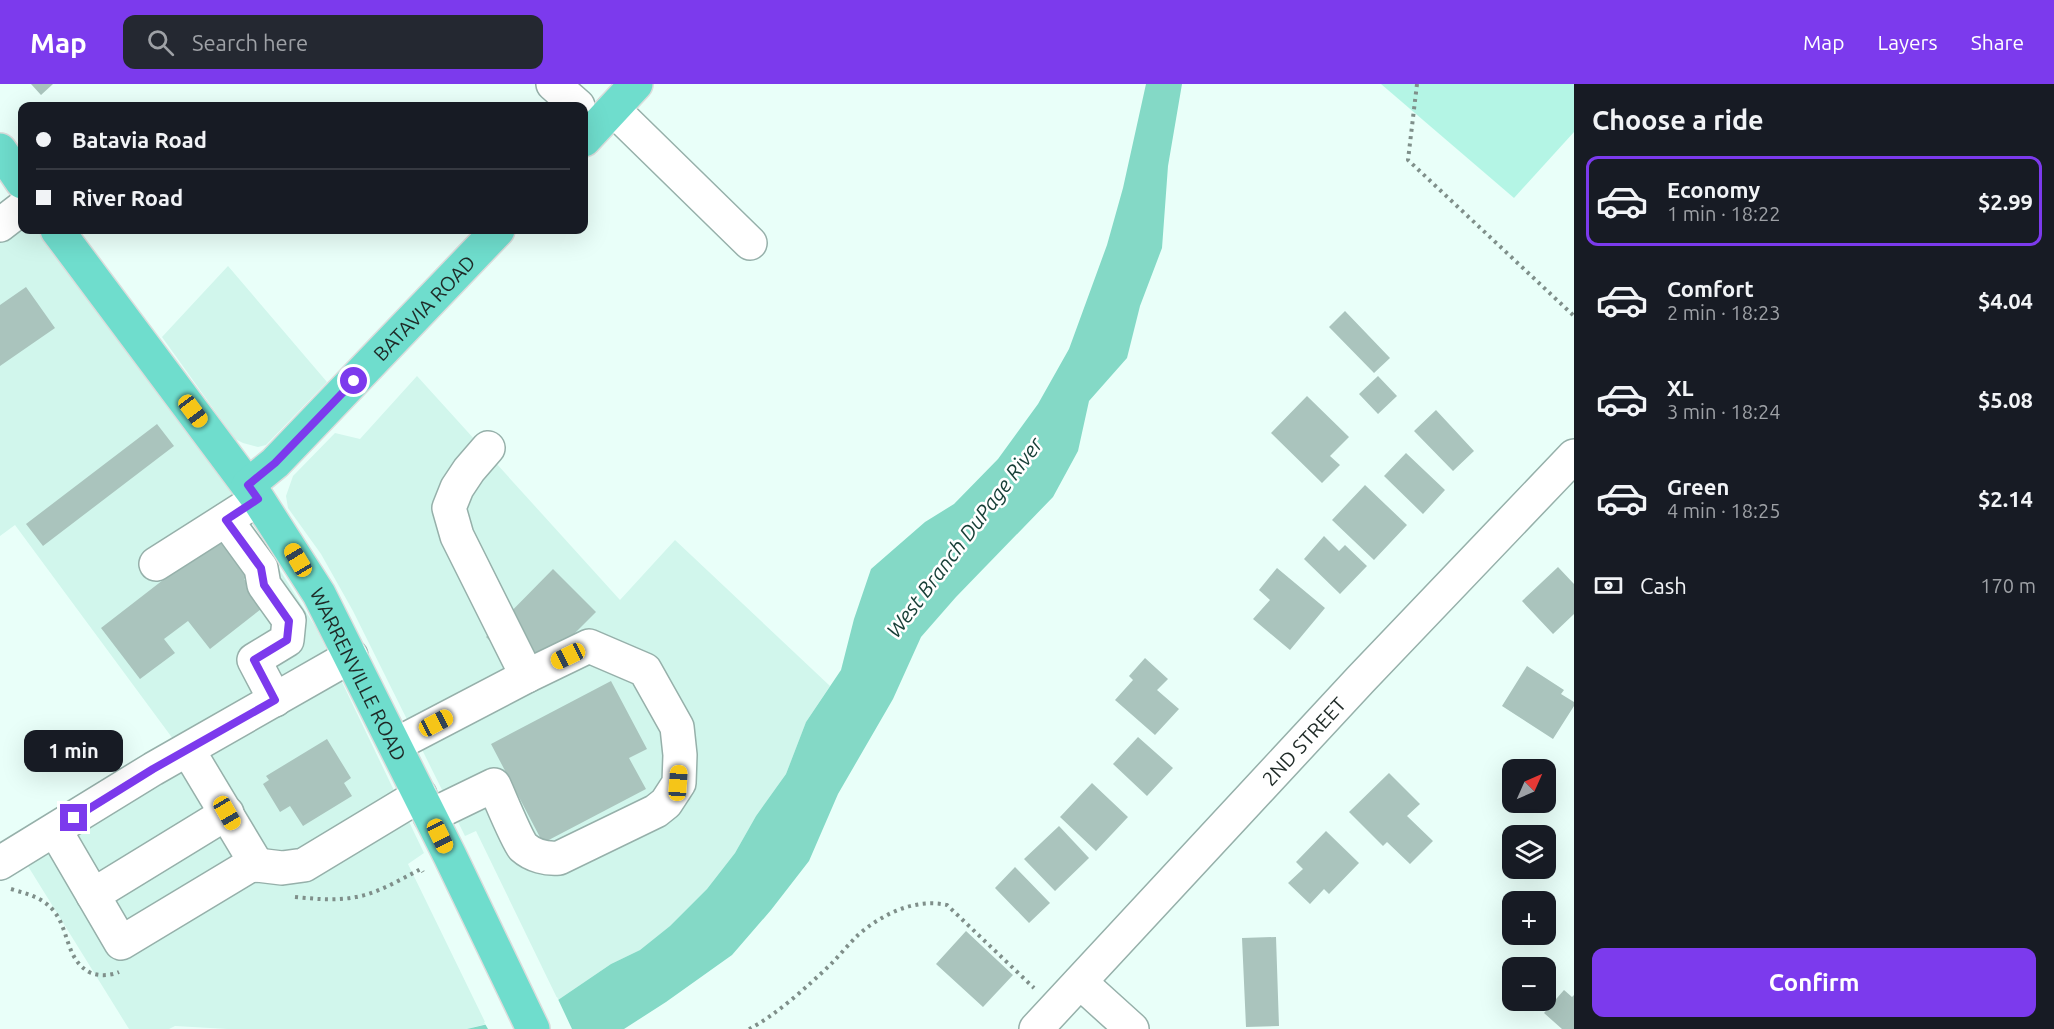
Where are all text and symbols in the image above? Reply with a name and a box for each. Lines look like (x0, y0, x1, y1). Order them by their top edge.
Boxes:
search box (123, 15, 543, 69)
icon: search (144, 26, 177, 59)
text: Map (30, 27, 87, 58)
text: Search here (192, 30, 308, 55)
text: Map (1803, 30, 1844, 54)
text: Layers (1877, 30, 1938, 54)
text: Share (1971, 30, 2024, 54)
text: Choose a ride (1592, 105, 1764, 135)
text: Batavia Road (72, 127, 207, 152)
icon: car (1595, 174, 1649, 228)
text: Economy (1667, 177, 1760, 202)
text: River Road (72, 185, 183, 210)
text: $2.99 (1978, 189, 2033, 214)
text: 1 min · 18:22 (1667, 202, 1781, 225)
street label: BATAVIA ROAD (368, 250, 479, 365)
icon: car (1595, 273, 1649, 327)
text: Comfort (1667, 276, 1754, 301)
text: $4.04 (1978, 288, 2033, 313)
text: 2 min · 18:23 (1667, 301, 1781, 324)
route start (340, 367, 367, 394)
icon: car (1595, 372, 1649, 426)
text: XL (1667, 375, 1694, 400)
text: $5.08 (1978, 387, 2033, 412)
car (175, 391, 211, 431)
text: 3 min · 18:24 (1667, 400, 1781, 423)
water label: West Branch DuPage River (881, 431, 1048, 642)
icon: car (1595, 471, 1649, 525)
text: Green (1667, 474, 1729, 499)
text: $2.14 (1978, 486, 2033, 511)
text: 4 min · 18:25 (1667, 499, 1781, 522)
car (281, 540, 315, 580)
icon: cash (1592, 569, 1625, 602)
text: Cash (1640, 573, 1687, 598)
text: 170 m (1980, 574, 2036, 597)
street label: WARRENVILLE ROAD (306, 583, 412, 764)
car (548, 640, 588, 672)
street label: 2ND STREET (1257, 692, 1350, 790)
car (416, 707, 456, 739)
callout: 1 min (25, 731, 124, 773)
text: 1 min (48, 739, 99, 762)
north arrow (1502, 759, 1556, 813)
map controls (1502, 759, 1556, 1011)
car (668, 764, 688, 802)
car (210, 793, 244, 833)
route end (60, 804, 87, 831)
car (424, 816, 456, 856)
button: layers (1502, 825, 1556, 879)
button: + (1502, 891, 1556, 945)
button: Confirm (1592, 948, 2036, 1017)
button: − (1502, 957, 1556, 1011)

